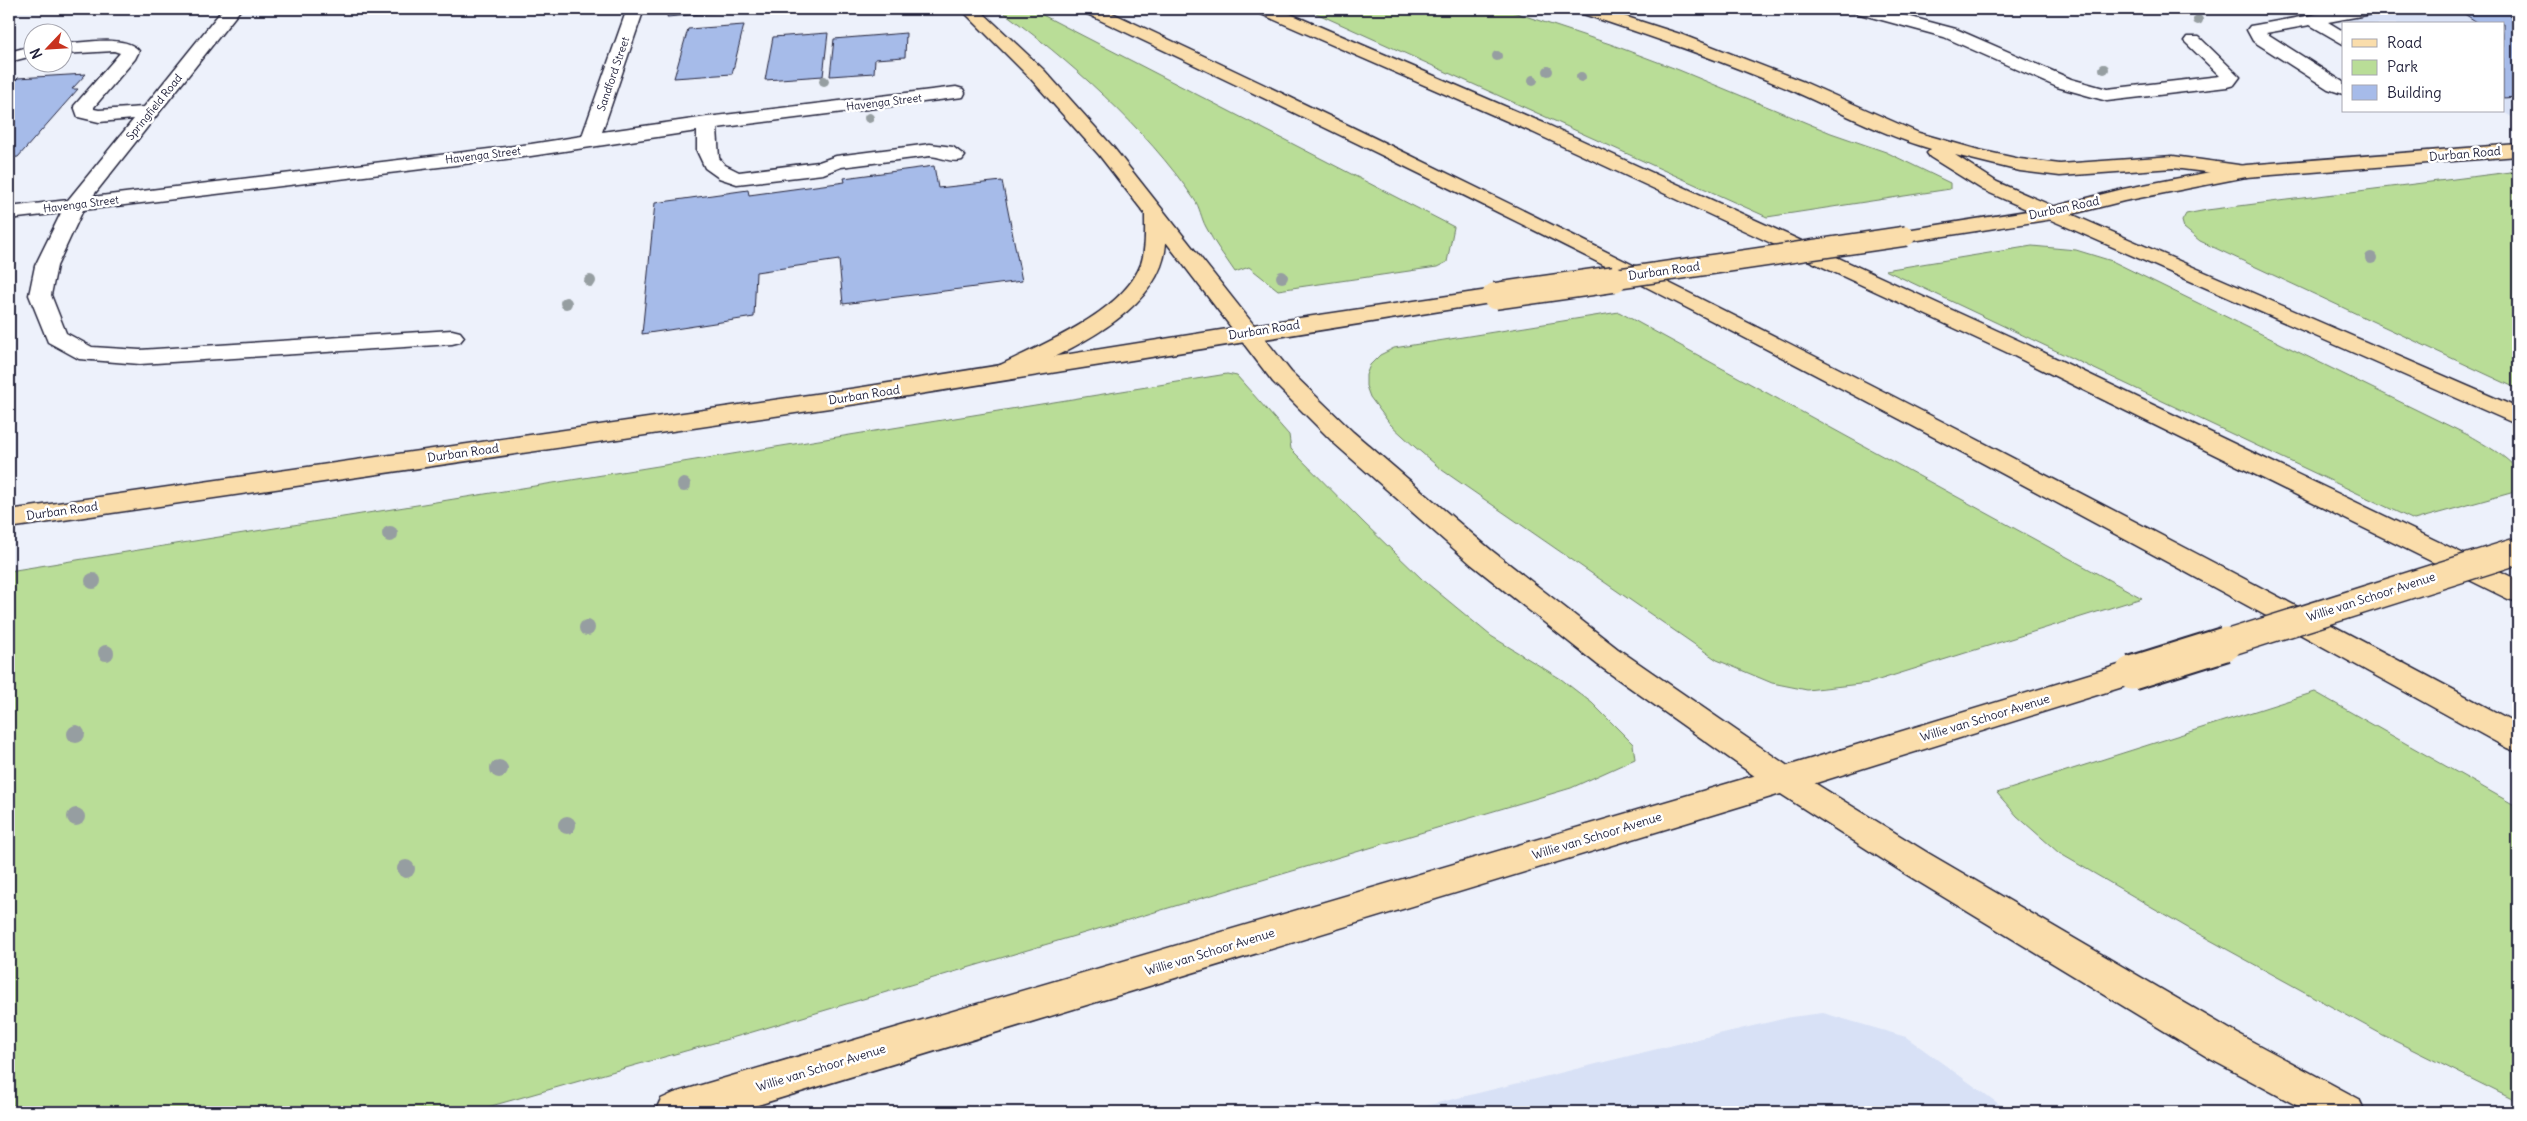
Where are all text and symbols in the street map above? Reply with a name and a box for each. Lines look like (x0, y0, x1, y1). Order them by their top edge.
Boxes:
north arrow (22, 22, 72, 72)
legend (2342, 22, 2504, 112)
text: Road (2387, 33, 2422, 52)
street label: Sandford Street (594, 35, 632, 113)
text: N (26, 45, 46, 62)
text: Park (2387, 57, 2418, 76)
street label: Springfield Road (123, 71, 185, 143)
text: Building (2387, 83, 2442, 102)
street label: Havenga Street (845, 90, 923, 114)
street label: Havenga Street (444, 143, 522, 167)
street label: Durban Road (2429, 143, 2501, 164)
street label: Havenga Street (42, 192, 120, 216)
street label: Durban Road (2027, 193, 2101, 222)
street label: Durban Road (1627, 258, 1701, 283)
street label: Durban Road (1227, 316, 1301, 343)
street label: Durban Road (827, 381, 901, 408)
street label: Durban Road (426, 440, 500, 465)
street label: Durban Road (25, 498, 99, 523)
street label: Willie van Schoor Avenue (2305, 569, 2437, 624)
street label: Willie van Schoor Avenue (1918, 691, 2051, 744)
street label: Willie van Schoor Avenue (1530, 809, 1663, 862)
street label: Willie van Schoor Avenue (1143, 925, 1276, 978)
street label: Willie van Schoor Avenue (754, 1041, 887, 1094)

